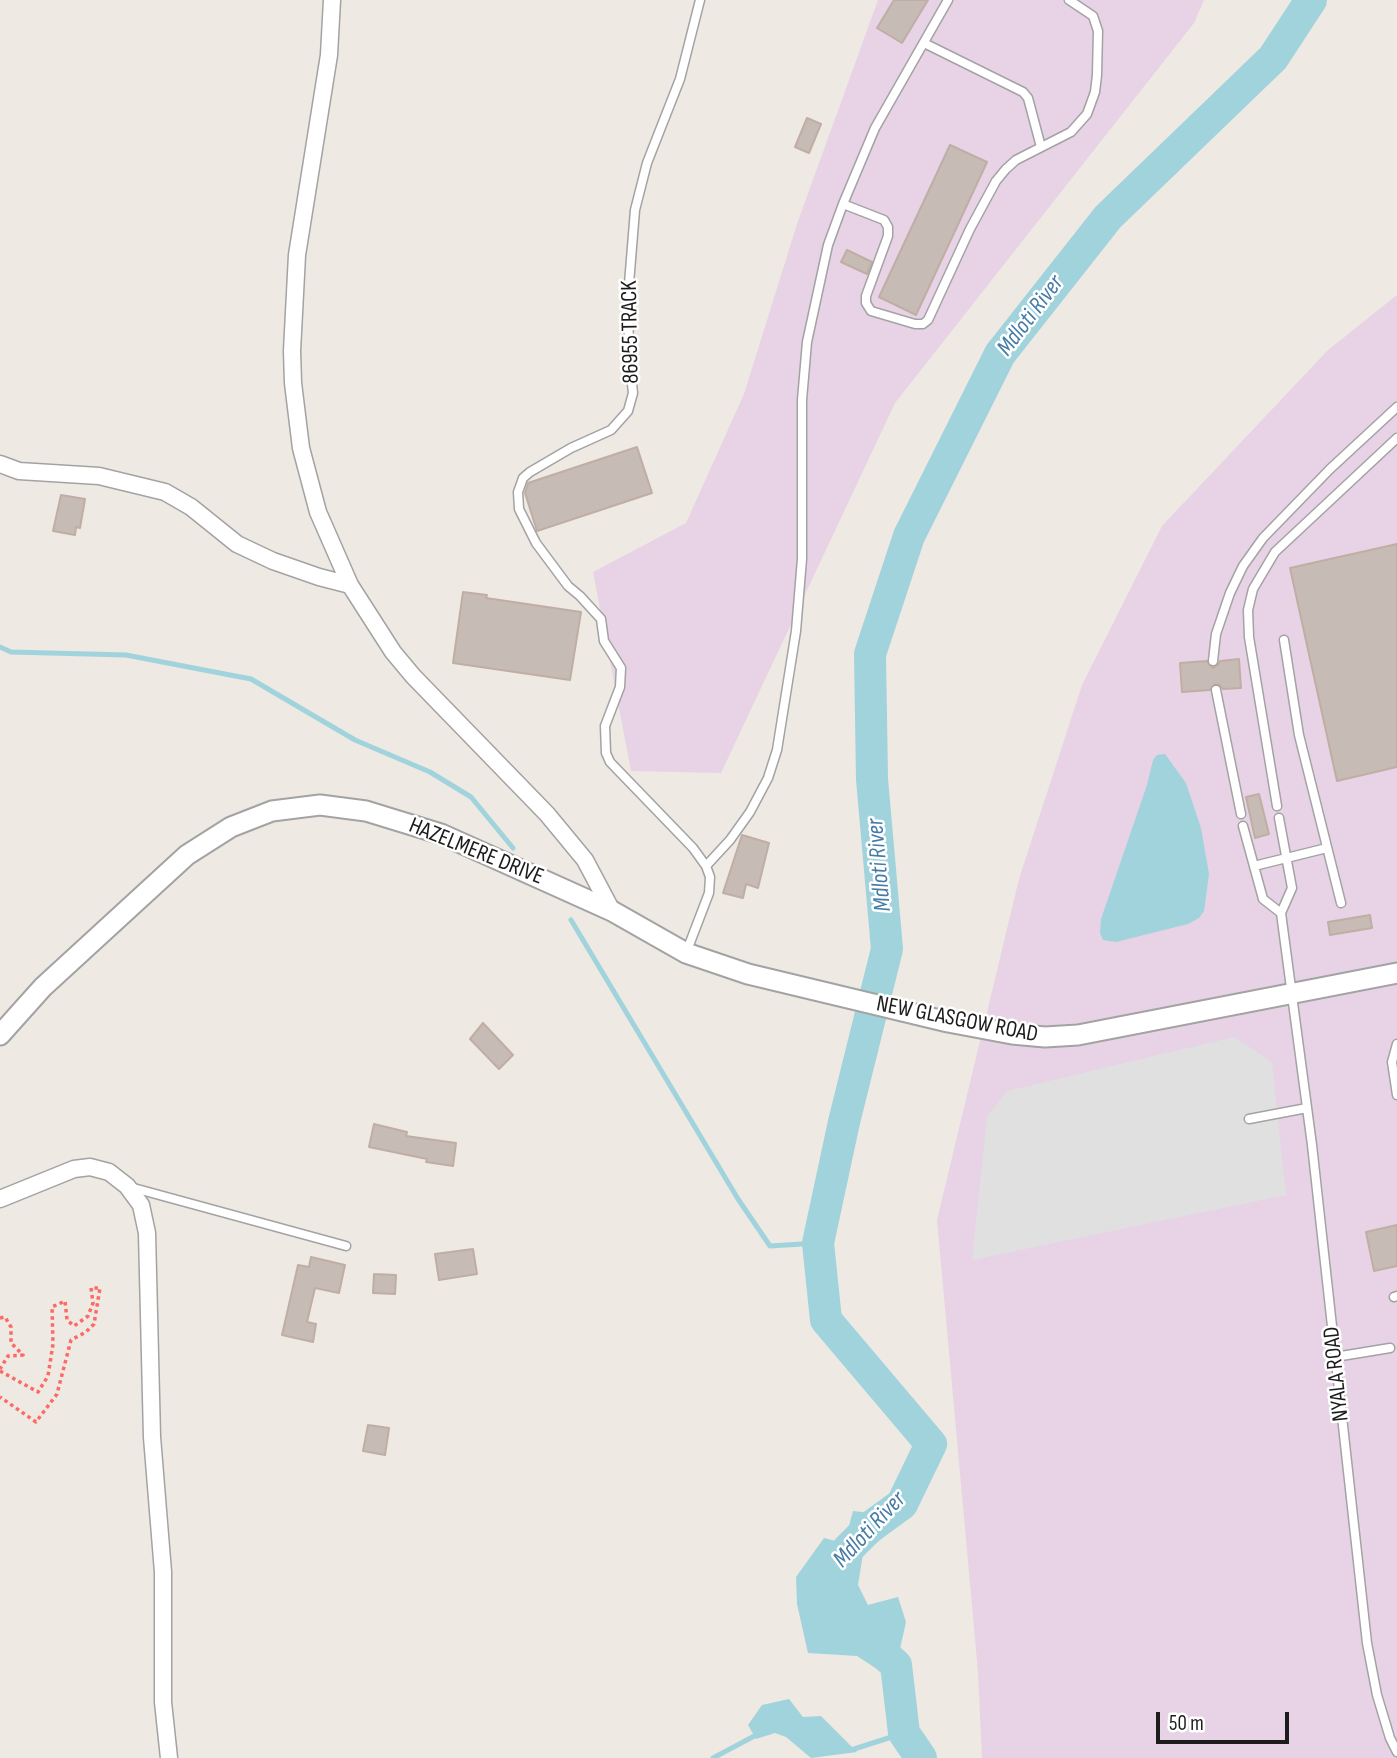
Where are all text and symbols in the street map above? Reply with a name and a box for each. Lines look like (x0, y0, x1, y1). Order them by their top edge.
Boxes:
water label: Mdloti River (991, 270, 1071, 362)
street label: 86955 TRACK (616, 280, 646, 384)
street label: HAZELMERE DRIVE (405, 812, 547, 892)
water label: Mdloti River (862, 817, 898, 913)
street label: NEW GLASGOW ROAD (874, 991, 1040, 1049)
street label: NYALA ROAD (1318, 1325, 1356, 1423)
water label: Mdloti River (828, 1486, 912, 1574)
scale bar (1159, 1698, 1292, 1742)
text: 50 m (1169, 1711, 1204, 1736)

